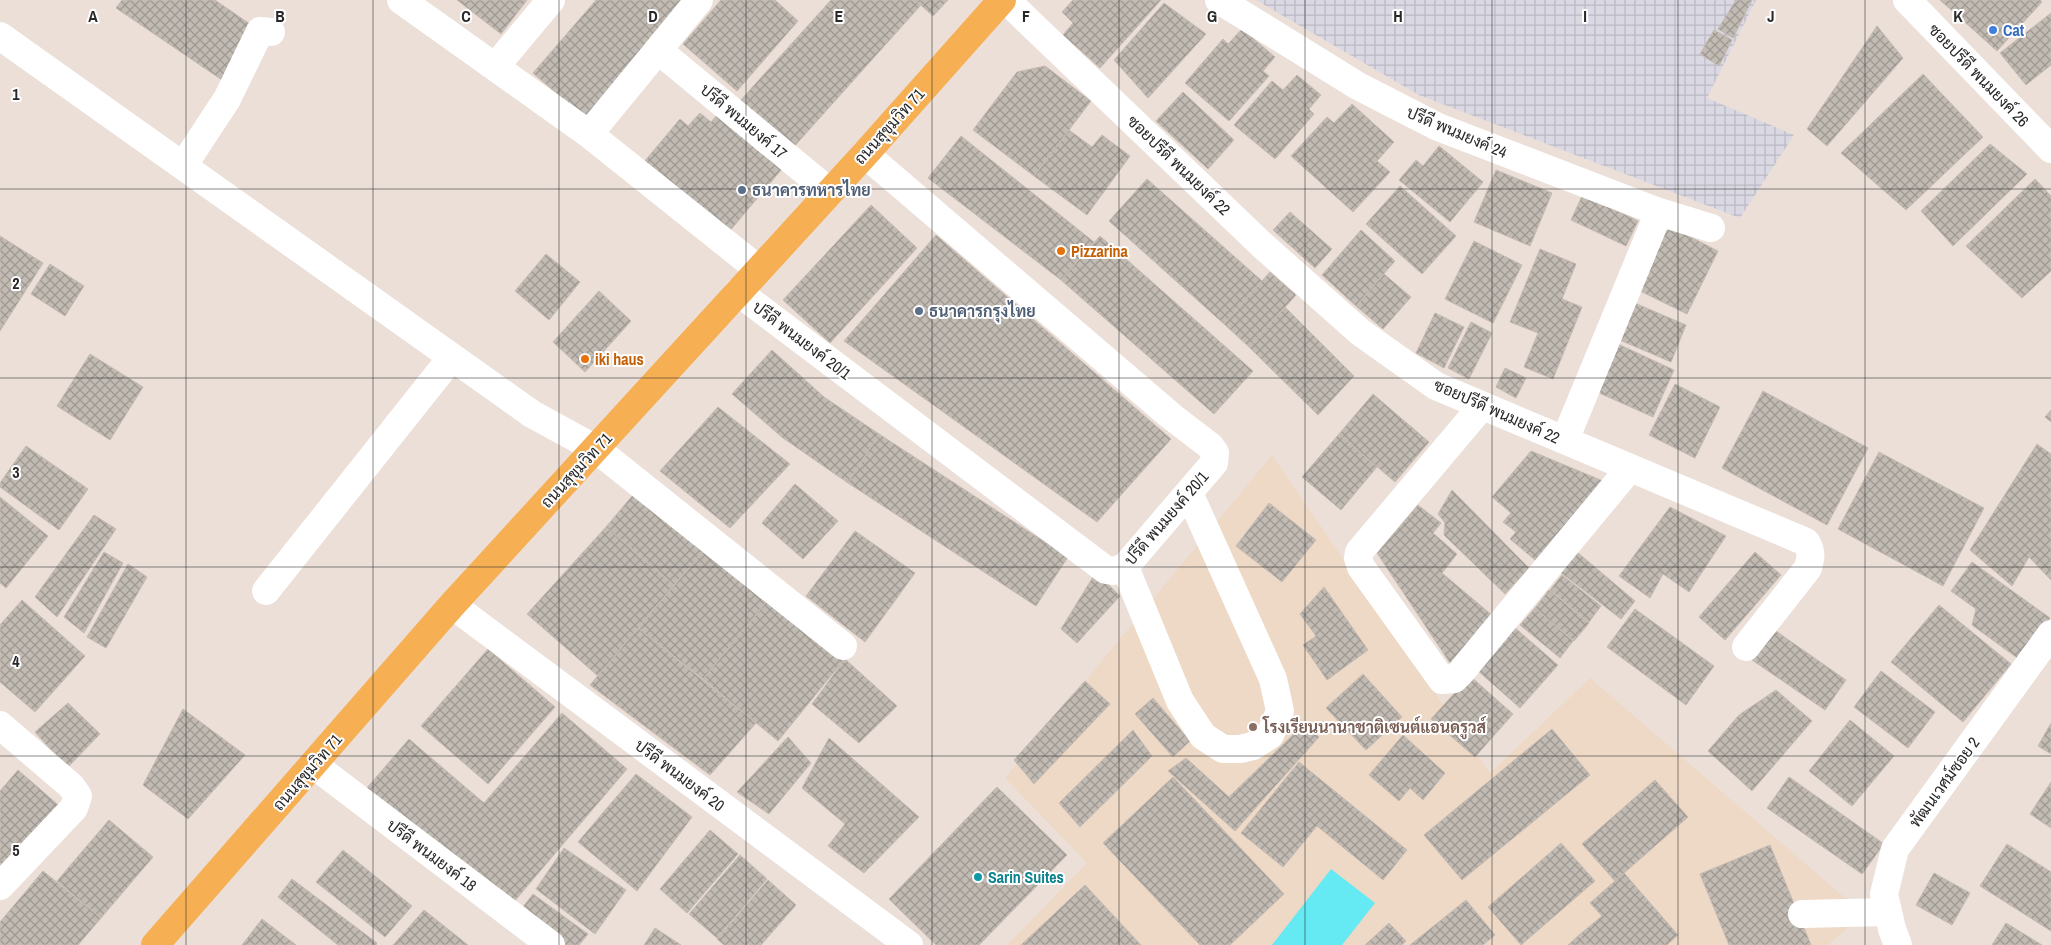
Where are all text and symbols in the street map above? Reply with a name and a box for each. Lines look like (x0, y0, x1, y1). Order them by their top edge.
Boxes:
text: A (88, 5, 98, 27)
text: B (275, 5, 285, 27)
text: C (461, 5, 471, 27)
text: D (648, 5, 658, 27)
text: E (835, 5, 844, 27)
text: F (1022, 5, 1030, 27)
text: G (1207, 5, 1217, 27)
text: H (1393, 5, 1403, 27)
text: I (1583, 5, 1587, 27)
text: J (1767, 5, 1775, 27)
text: K (1953, 5, 1963, 27)
street label: ซอยปรีดี พนมยงค์ 26 (1924, 18, 2035, 131)
place label: Cat (2003, 19, 2025, 41)
marker: Cat (1987, 24, 1999, 36)
street label: ปรีดี พนมยงค์ 17 (696, 77, 793, 164)
text: 1 (12, 83, 20, 105)
street label: ถนนสุขุมวิท 71 (849, 83, 930, 169)
street label: ปรีดี พนมยงค์ 24 (1403, 100, 1511, 163)
street label: ซอยปรีดี พนมยงค์ 22 (1123, 109, 1236, 220)
place label: ธนาคารทหารไทย (752, 179, 871, 201)
marker: ธนาคารทหารไทย (736, 184, 748, 196)
place label: Pizzarina (1071, 240, 1129, 262)
marker: Pizzarina (1055, 245, 1067, 257)
text: 2 (12, 272, 20, 294)
street label: ปรีดี พนมยงค์ 20/1 (748, 295, 857, 385)
place label: ธนาคารกรุงไทย (929, 300, 1036, 323)
marker: ธนาคารกรุงไทย (913, 305, 925, 317)
place label: iki haus (595, 348, 644, 370)
marker: iki haus (579, 353, 591, 365)
street label: ซอยปรีดี พนมยงค์ 22 (1431, 372, 1564, 449)
street label: ถนนสุขุมวิท 71 (535, 427, 618, 513)
text: 3 (12, 461, 20, 483)
street label: ปรีดี พนมยงค์ 20/1 (1118, 465, 1214, 570)
text: 4 (12, 650, 20, 672)
place label: โรงเรียนนานาชาติเซนต์แอนดรูวส์ (1262, 716, 1487, 740)
marker: โรงเรียนนานาชาติเซนต์แอนดรูวส์ (1247, 721, 1259, 733)
street label: ถนนสุขุมวิท 71 (267, 728, 348, 816)
street label: พัฒนเวศม์ซอย 2 (1903, 732, 1984, 832)
street label: ปรีดี พนมยงค์ 20 (631, 733, 730, 816)
street label: ปรีดี พนมยงค์ 18 (383, 813, 482, 896)
text: 5 (12, 839, 20, 861)
place label: Sarin Suites (988, 866, 1064, 888)
marker: Sarin Suites (972, 871, 984, 883)

